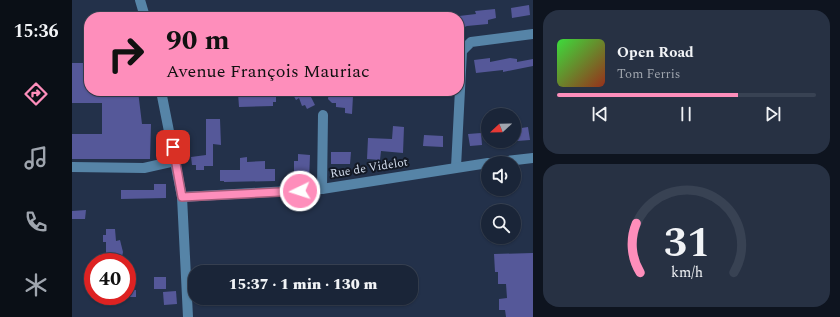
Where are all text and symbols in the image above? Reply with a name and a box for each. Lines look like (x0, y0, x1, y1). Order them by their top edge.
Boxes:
text: 15:36 (13, 18, 59, 45)
text: 90 m (166, 19, 230, 62)
icon: right (100, 28, 152, 80)
text: Open Road (617, 41, 694, 64)
text: Avenue François Mauriac (166, 58, 370, 85)
text: Tom Ferris (617, 64, 680, 84)
icon: directions (22, 80, 50, 108)
icon: previous (589, 103, 611, 125)
icon: pause (675, 103, 697, 125)
icon: next (762, 103, 784, 125)
north arrow (481, 108, 521, 148)
map controls (481, 108, 521, 244)
pin (156, 130, 190, 164)
icon: arrive (162, 136, 184, 158)
icon: music (22, 144, 50, 172)
street label: Rue de Videlot (329, 152, 409, 184)
button: sound (481, 156, 521, 196)
position arrow (279, 170, 321, 212)
button: search (481, 204, 521, 244)
icon: phone (22, 208, 50, 236)
text: 31 (663, 212, 710, 275)
speed limit sign: 40 (84, 253, 136, 305)
text: km/h (670, 262, 703, 284)
icon: climate (22, 271, 50, 299)
text: 15:37 · 1 min · 130 m (229, 273, 377, 296)

